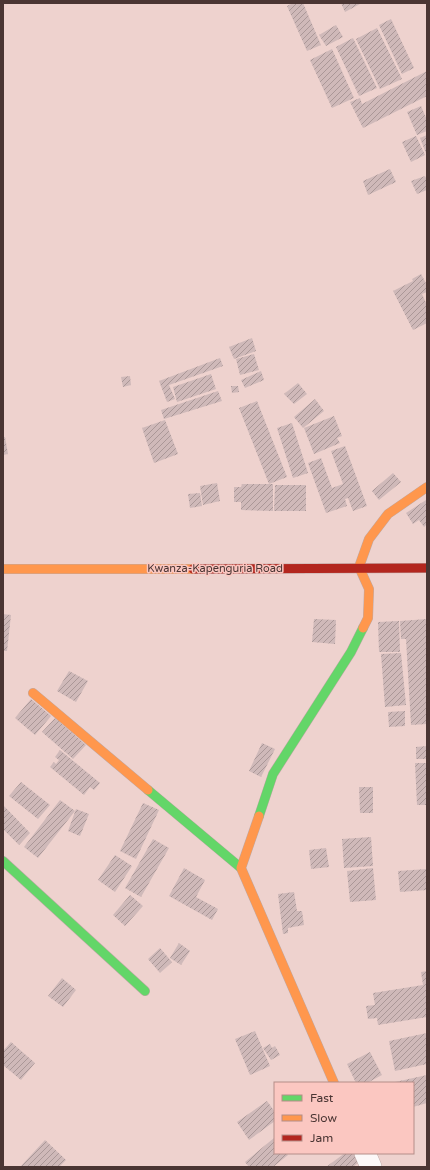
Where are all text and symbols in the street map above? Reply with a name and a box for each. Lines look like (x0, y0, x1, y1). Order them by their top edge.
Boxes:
street label: Kwanza-Kapenguria Road (147, 562, 283, 575)
legend (274, 1082, 414, 1154)
text: Fast (310, 1091, 334, 1105)
text: Slow (310, 1111, 337, 1125)
text: Jam (310, 1131, 333, 1145)

